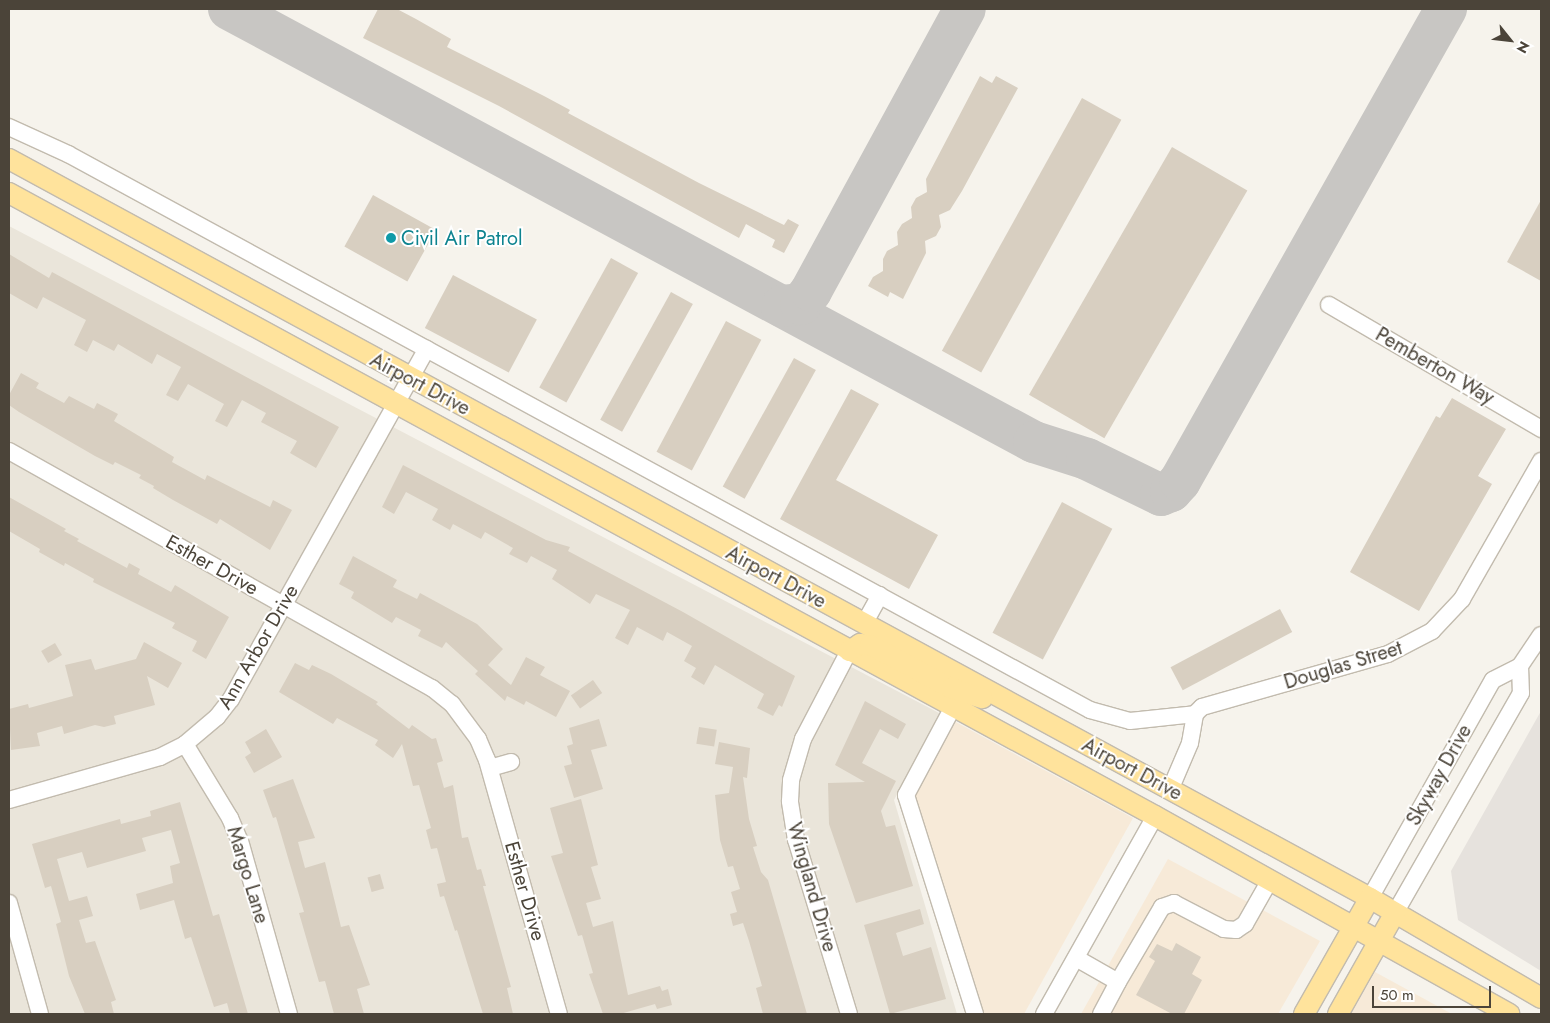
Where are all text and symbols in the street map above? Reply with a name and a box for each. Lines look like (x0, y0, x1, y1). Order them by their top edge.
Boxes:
north arrow (1485, 15, 1535, 65)
text: N (1512, 38, 1535, 57)
place label: Civil Air Patrol (401, 226, 523, 250)
marker: Civil Air Patrol (385, 232, 397, 244)
street label: Pemberton Way (1371, 322, 1499, 410)
street label: Airport Drive (366, 348, 474, 420)
street label: Esther Drive (162, 530, 262, 600)
street label: Airport Drive (722, 541, 830, 613)
street label: Ann Arbor Drive (213, 580, 303, 714)
street label: Douglas Street (1281, 636, 1405, 694)
street label: Skyway Drive (1401, 720, 1477, 830)
street label: Airport Drive (1078, 733, 1186, 805)
street label: Wingland Drive (782, 820, 842, 954)
street label: Margo Lane (222, 824, 274, 926)
street label: Esther Drive (499, 839, 551, 943)
scale bar (1375, 976, 1494, 1008)
text: 50 m (1380, 984, 1414, 1006)

